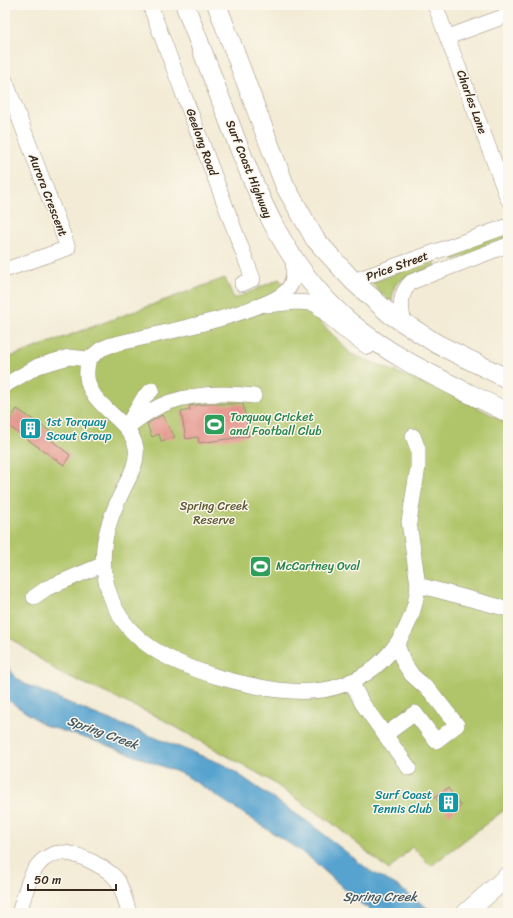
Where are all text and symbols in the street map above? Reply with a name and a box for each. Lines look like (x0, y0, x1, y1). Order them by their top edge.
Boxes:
street label: Charles Lane (450, 67, 494, 137)
street label: Geelong Road (180, 105, 225, 180)
street label: Surf Coast Highway (219, 116, 279, 222)
street label: Aurora Crescent (22, 149, 74, 240)
street label: Price Street (363, 244, 431, 288)
place label: Torquay Cricket and Football Club (230, 406, 322, 442)
place label: 1st Torquay Scout Group (46, 411, 112, 447)
sports icon: Torquay Cricket and Football Club (202, 411, 228, 437)
building icon: 1st Torquay Scout Group (17, 416, 43, 442)
park label: Spring Creek Reserve (180, 495, 248, 531)
sports icon: McCartney Oval (248, 553, 274, 579)
place label: McCartney Oval (276, 555, 360, 577)
water label: Spring Creek (64, 709, 143, 756)
place label: Surf Coast Tennis Club (372, 784, 433, 820)
building icon: Surf Coast Tennis Club (435, 789, 461, 815)
scale bar (28, 866, 116, 892)
text: 50 m (34, 869, 61, 891)
water label: Spring Creek (343, 885, 418, 908)

